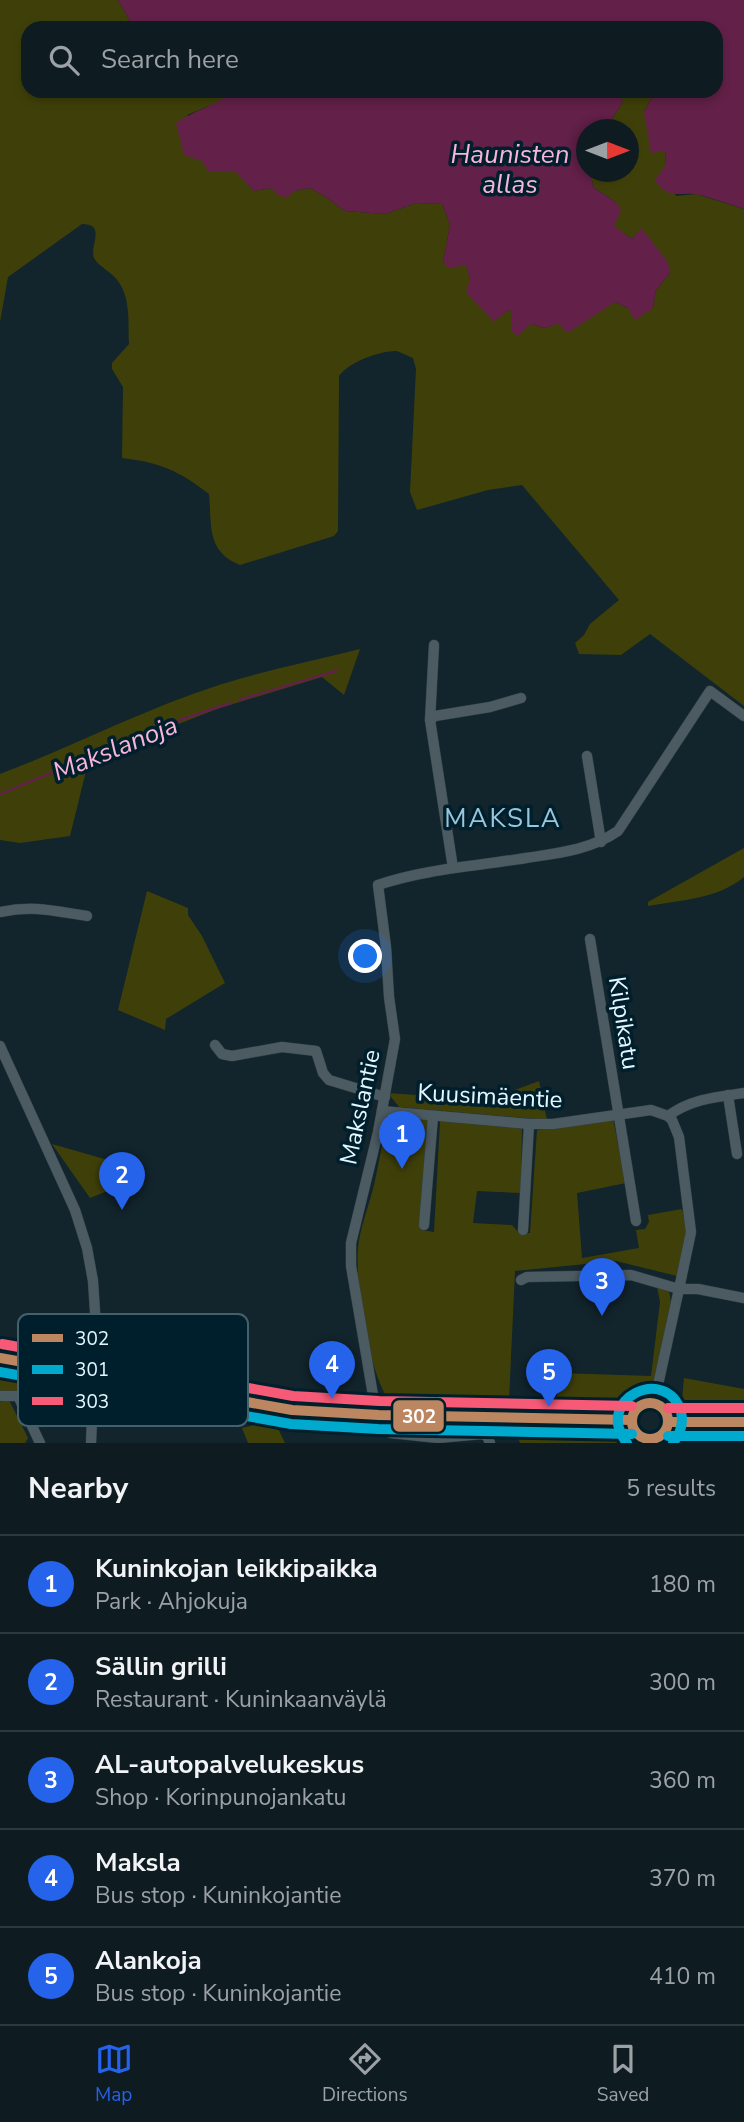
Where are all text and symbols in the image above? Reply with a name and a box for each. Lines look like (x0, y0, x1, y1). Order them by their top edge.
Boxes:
search box (21, 21, 723, 98)
icon: search (45, 41, 83, 79)
text: Search here (101, 42, 239, 77)
north arrow (576, 119, 639, 182)
water label: Haunisten allas (451, 137, 569, 202)
water label: Makslanoja (47, 708, 183, 789)
district label: MAKSLA (444, 801, 562, 836)
your location (348, 939, 382, 973)
street label: Kilpikatu (601, 974, 647, 1072)
street label: Makslantie (332, 1047, 388, 1167)
street label: Kuusimäentie (417, 1076, 563, 1116)
pin: 1 (379, 1111, 425, 1169)
pin: 2 (99, 1152, 145, 1210)
pin: 3 (579, 1258, 625, 1316)
legend (18, 1314, 248, 1426)
text: 302 (75, 1326, 109, 1352)
pin: 4 (309, 1341, 355, 1399)
pin: 5 (526, 1349, 572, 1407)
text: 301 (75, 1357, 109, 1383)
text: 303 (75, 1389, 109, 1415)
line badge: 302 (392, 1399, 445, 1433)
text: 302 (402, 1404, 436, 1430)
text: Nearby (28, 1468, 128, 1509)
text: 5 results (626, 1473, 716, 1504)
text: Kuninkojan leikkipaikka (95, 1551, 378, 1586)
text: 1 (44, 1569, 58, 1600)
text: 180 m (649, 1569, 716, 1600)
text: Park · Ahjokuja (95, 1586, 248, 1617)
text: Sällin grilli (95, 1649, 227, 1684)
text: 2 (44, 1667, 58, 1698)
text: 300 m (649, 1667, 716, 1698)
text: Restaurant · Kuninkaanväylä (95, 1684, 387, 1715)
text: AL-autopalvelukeskus (95, 1747, 364, 1782)
text: 3 (44, 1765, 58, 1796)
text: 360 m (649, 1765, 716, 1796)
text: Shop · Korinpunojankatu (95, 1782, 346, 1813)
text: Maksla (95, 1845, 181, 1880)
text: 4 (44, 1863, 58, 1894)
text: 370 m (649, 1863, 716, 1894)
text: Bus stop · Kuninkojantie (95, 1880, 341, 1911)
text: Alankoja (95, 1943, 202, 1978)
text: 5 (44, 1961, 58, 1992)
text: 410 m (649, 1961, 716, 1992)
text: Bus stop · Kuninkojantie (95, 1978, 341, 2009)
tab: Map (95, 2040, 133, 2108)
tab: Directions (322, 2040, 408, 2108)
tab: Saved (597, 2040, 649, 2108)

